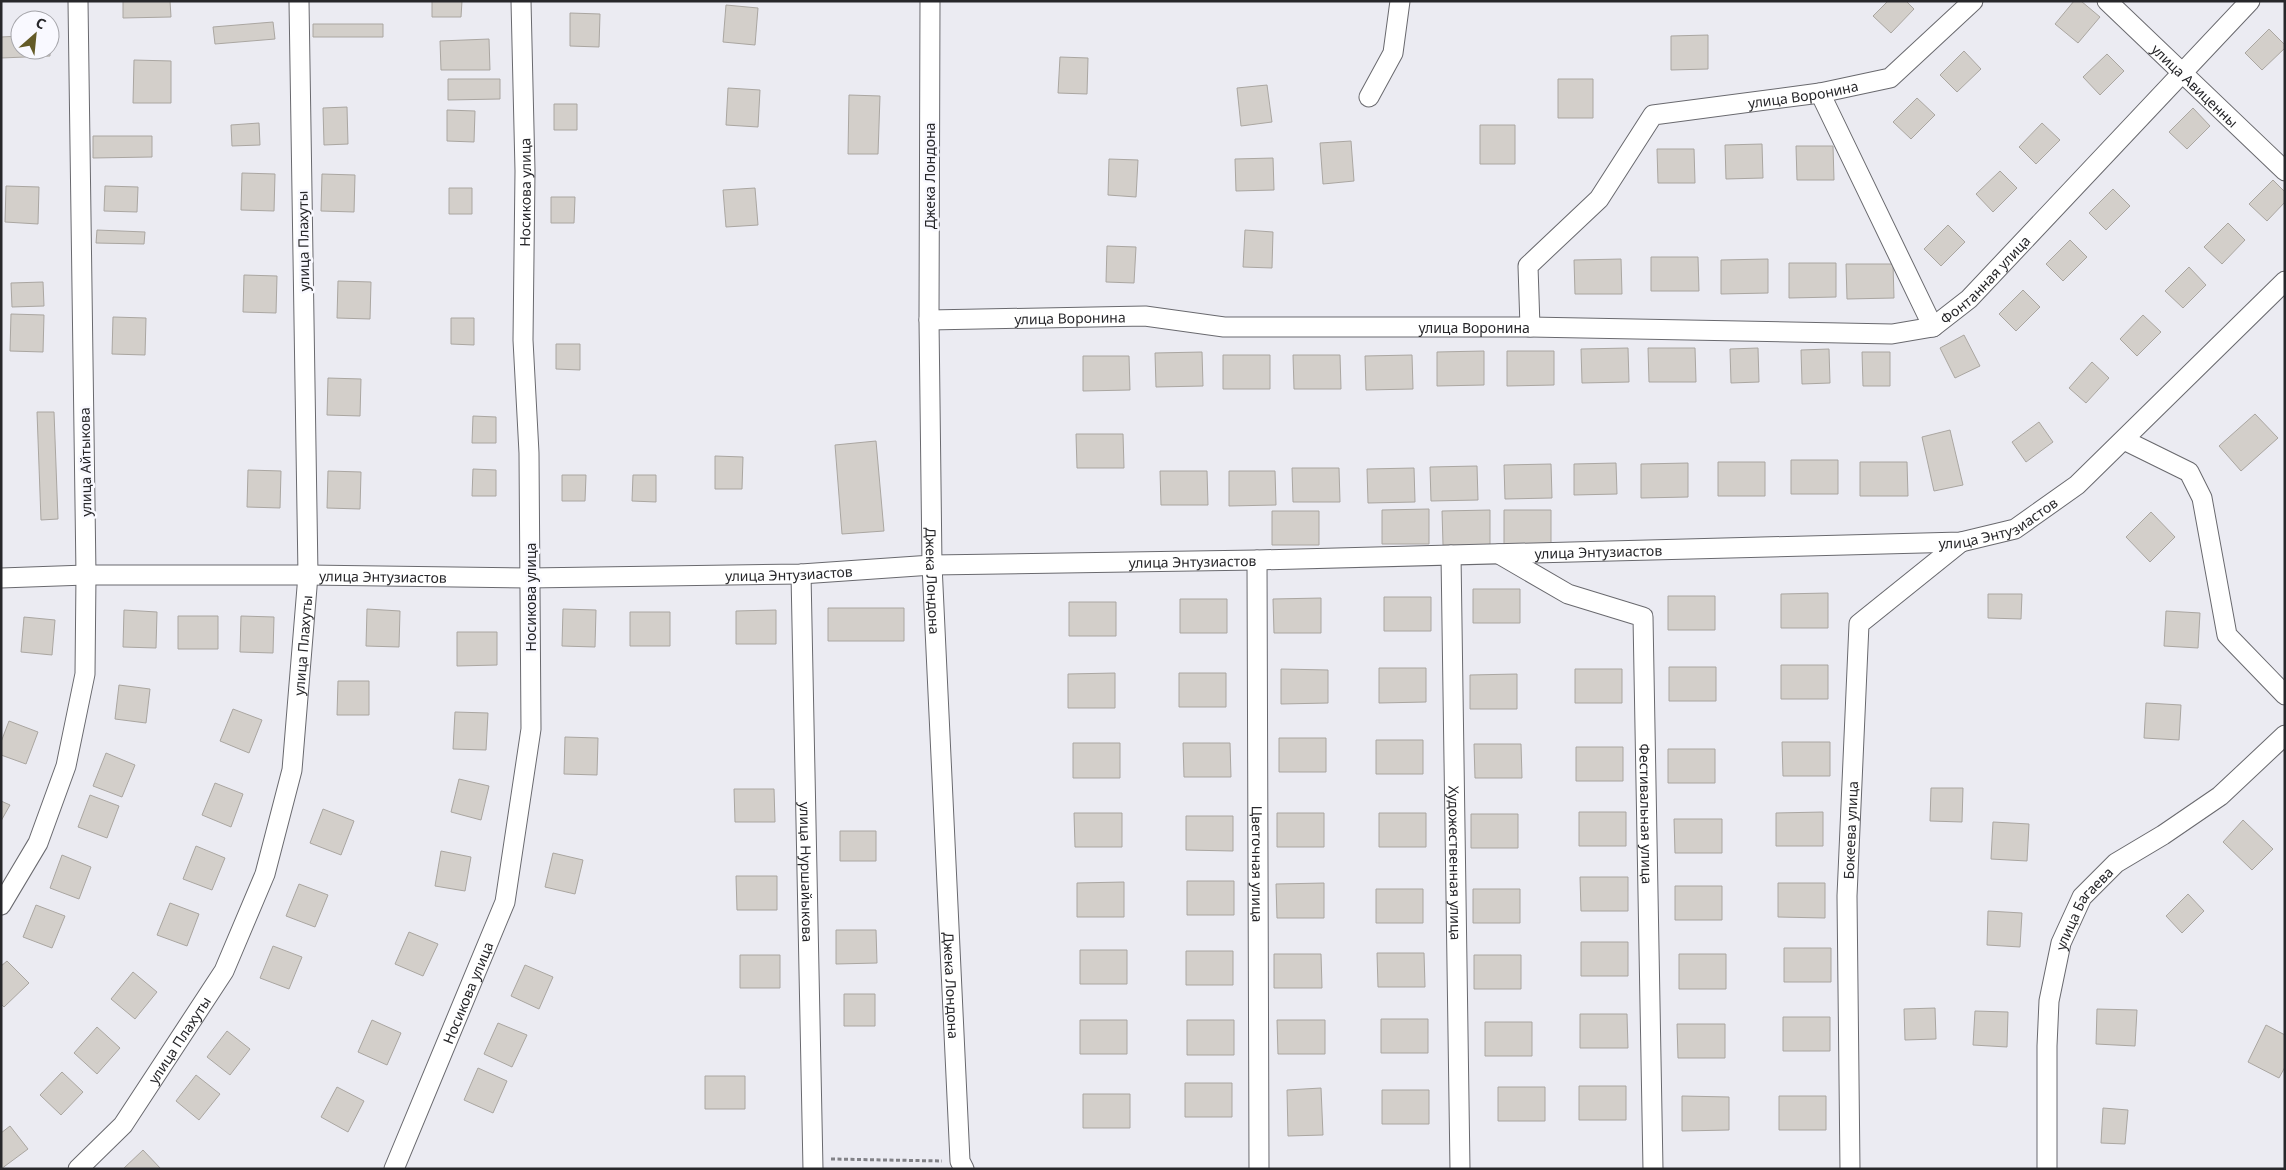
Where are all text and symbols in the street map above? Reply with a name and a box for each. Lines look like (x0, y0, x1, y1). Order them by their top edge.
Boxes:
north arrow (10, 10, 60, 60)
text: С (33, 12, 49, 33)
street label: улица Авиценны (2148, 39, 2243, 131)
street label: улица Воронина (1747, 76, 1860, 112)
street label: Джека Лондона (920, 123, 939, 229)
street label: Носикова улица (515, 138, 535, 247)
street label: улица Плахуты (293, 190, 313, 292)
street label: Фонтанная улица (1936, 231, 2034, 328)
street label: улица Воронина (1014, 307, 1126, 328)
street label: улица Воронина (1419, 318, 1530, 337)
street label: улица Айтыкова (75, 407, 95, 517)
street label: улица Энтузиастов (1938, 493, 2061, 552)
street label: Джека Лондона (922, 527, 945, 635)
street label: улица Энтузиастов (1534, 540, 1663, 562)
street label: Носикова улица (521, 543, 540, 651)
street label: улица Энтузиастов (1129, 551, 1257, 571)
street label: улица Энтузиастов (725, 561, 853, 585)
street label: улица Энтузиастов (319, 566, 447, 586)
street label: улица Плахуты (289, 594, 316, 696)
street label: Фестивальная улица (1636, 743, 1657, 884)
street label: Бокеева улица (1838, 780, 1862, 880)
street label: Художественная улица (1445, 786, 1466, 940)
street label: улица Нуршайыкова (796, 802, 818, 942)
street label: Цветочная улица (1248, 806, 1268, 922)
street label: улица Багаева (2050, 862, 2117, 952)
street label: Джека Лондона (940, 932, 964, 1039)
street label: Носикова улица (438, 939, 497, 1047)
street label: улица Плахуты (143, 992, 215, 1087)

